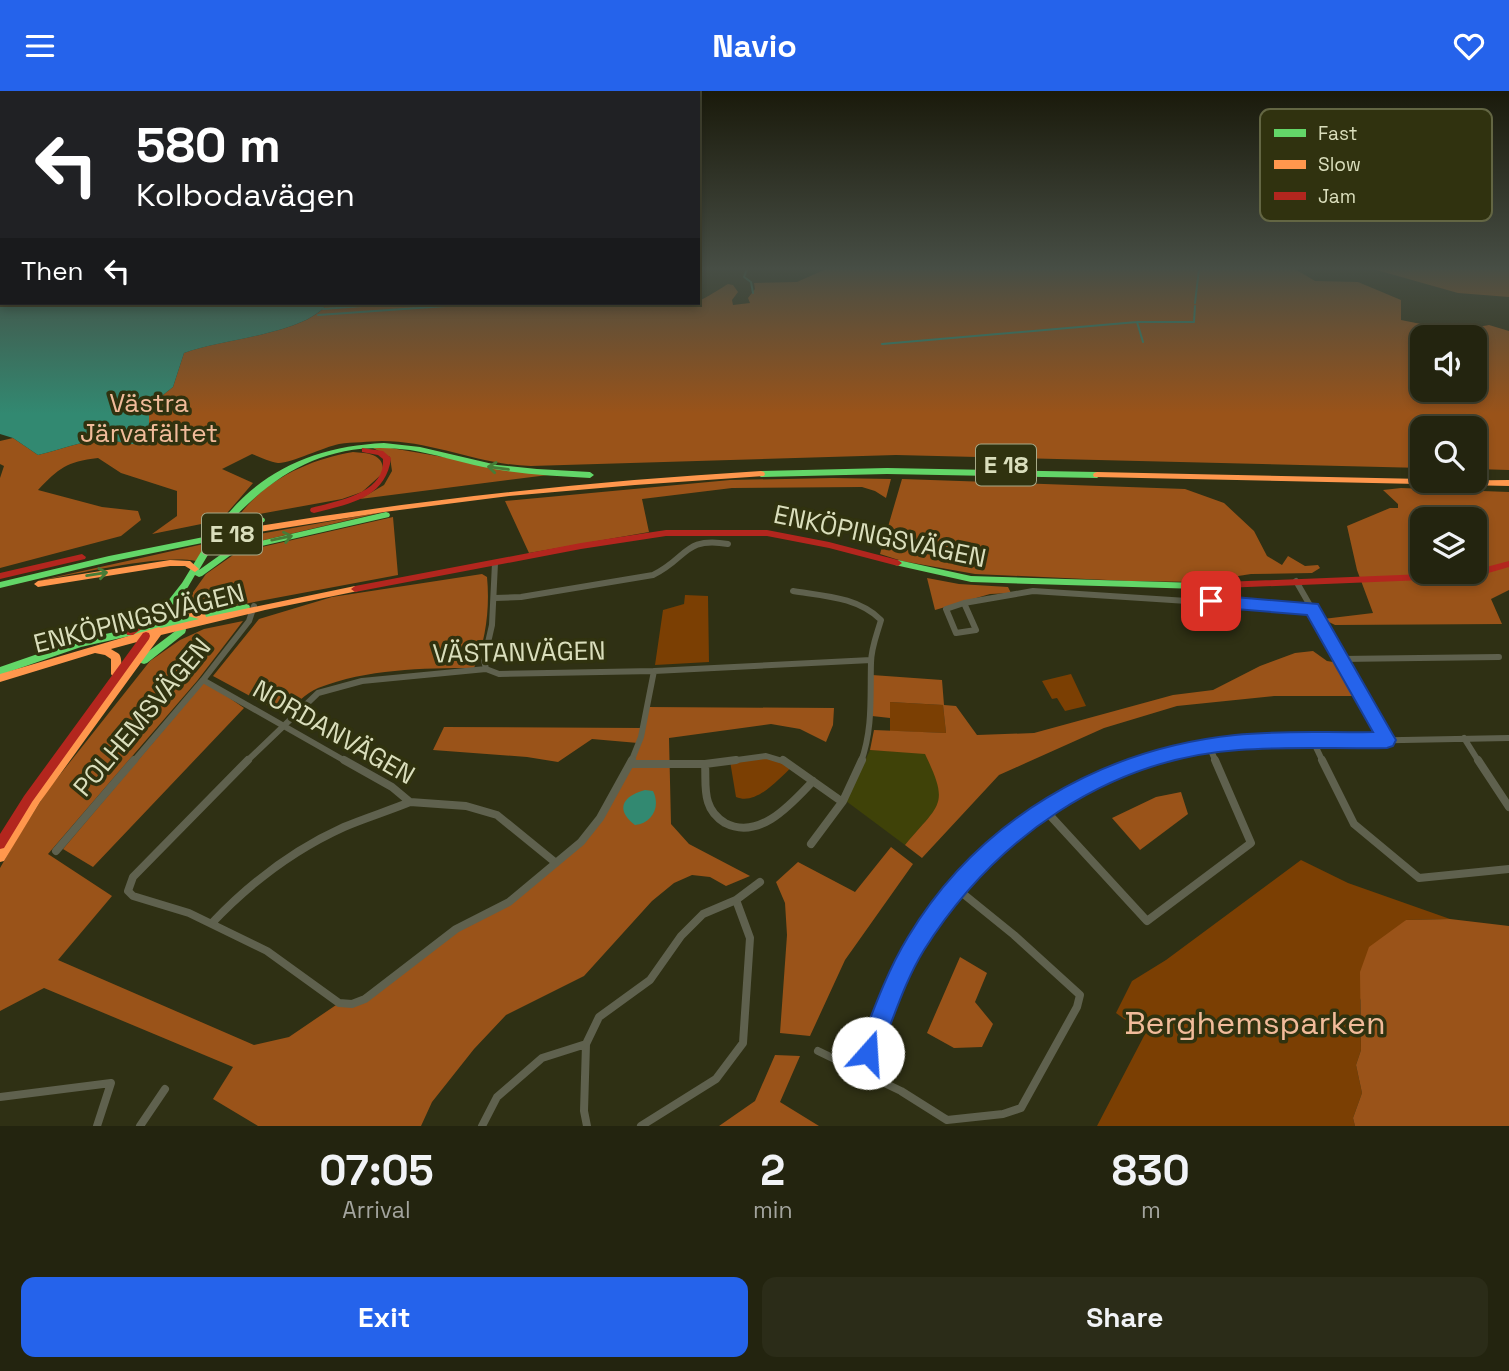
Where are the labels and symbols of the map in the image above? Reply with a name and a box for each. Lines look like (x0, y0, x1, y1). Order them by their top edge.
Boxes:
legend (1260, 109, 1492, 221)
text: Fast (1318, 121, 1358, 146)
text: Slow (1318, 152, 1361, 177)
text: Jam (1318, 184, 1356, 209)
park label: Västra Järvafältet (80, 386, 218, 450)
road number: E 18 (976, 445, 1036, 485)
one-way arrow (487, 461, 510, 474)
street label: ENKÖPINGSVÄGEN (771, 497, 989, 575)
road number: E 18 (202, 513, 262, 554)
one-way arrow (270, 531, 293, 545)
one-way arrow (85, 567, 108, 580)
pin (1181, 571, 1241, 631)
street label: ENKÖPINGSVÄGEN (30, 575, 248, 661)
street label: POLHEMSVÄGEN (66, 631, 218, 803)
street label: VÄSTANVÄGEN (432, 633, 606, 671)
street label: NORDANVÄGEN (247, 672, 421, 792)
park label: Berghemsparken (1124, 1003, 1386, 1043)
position arrow (831, 1016, 905, 1090)

